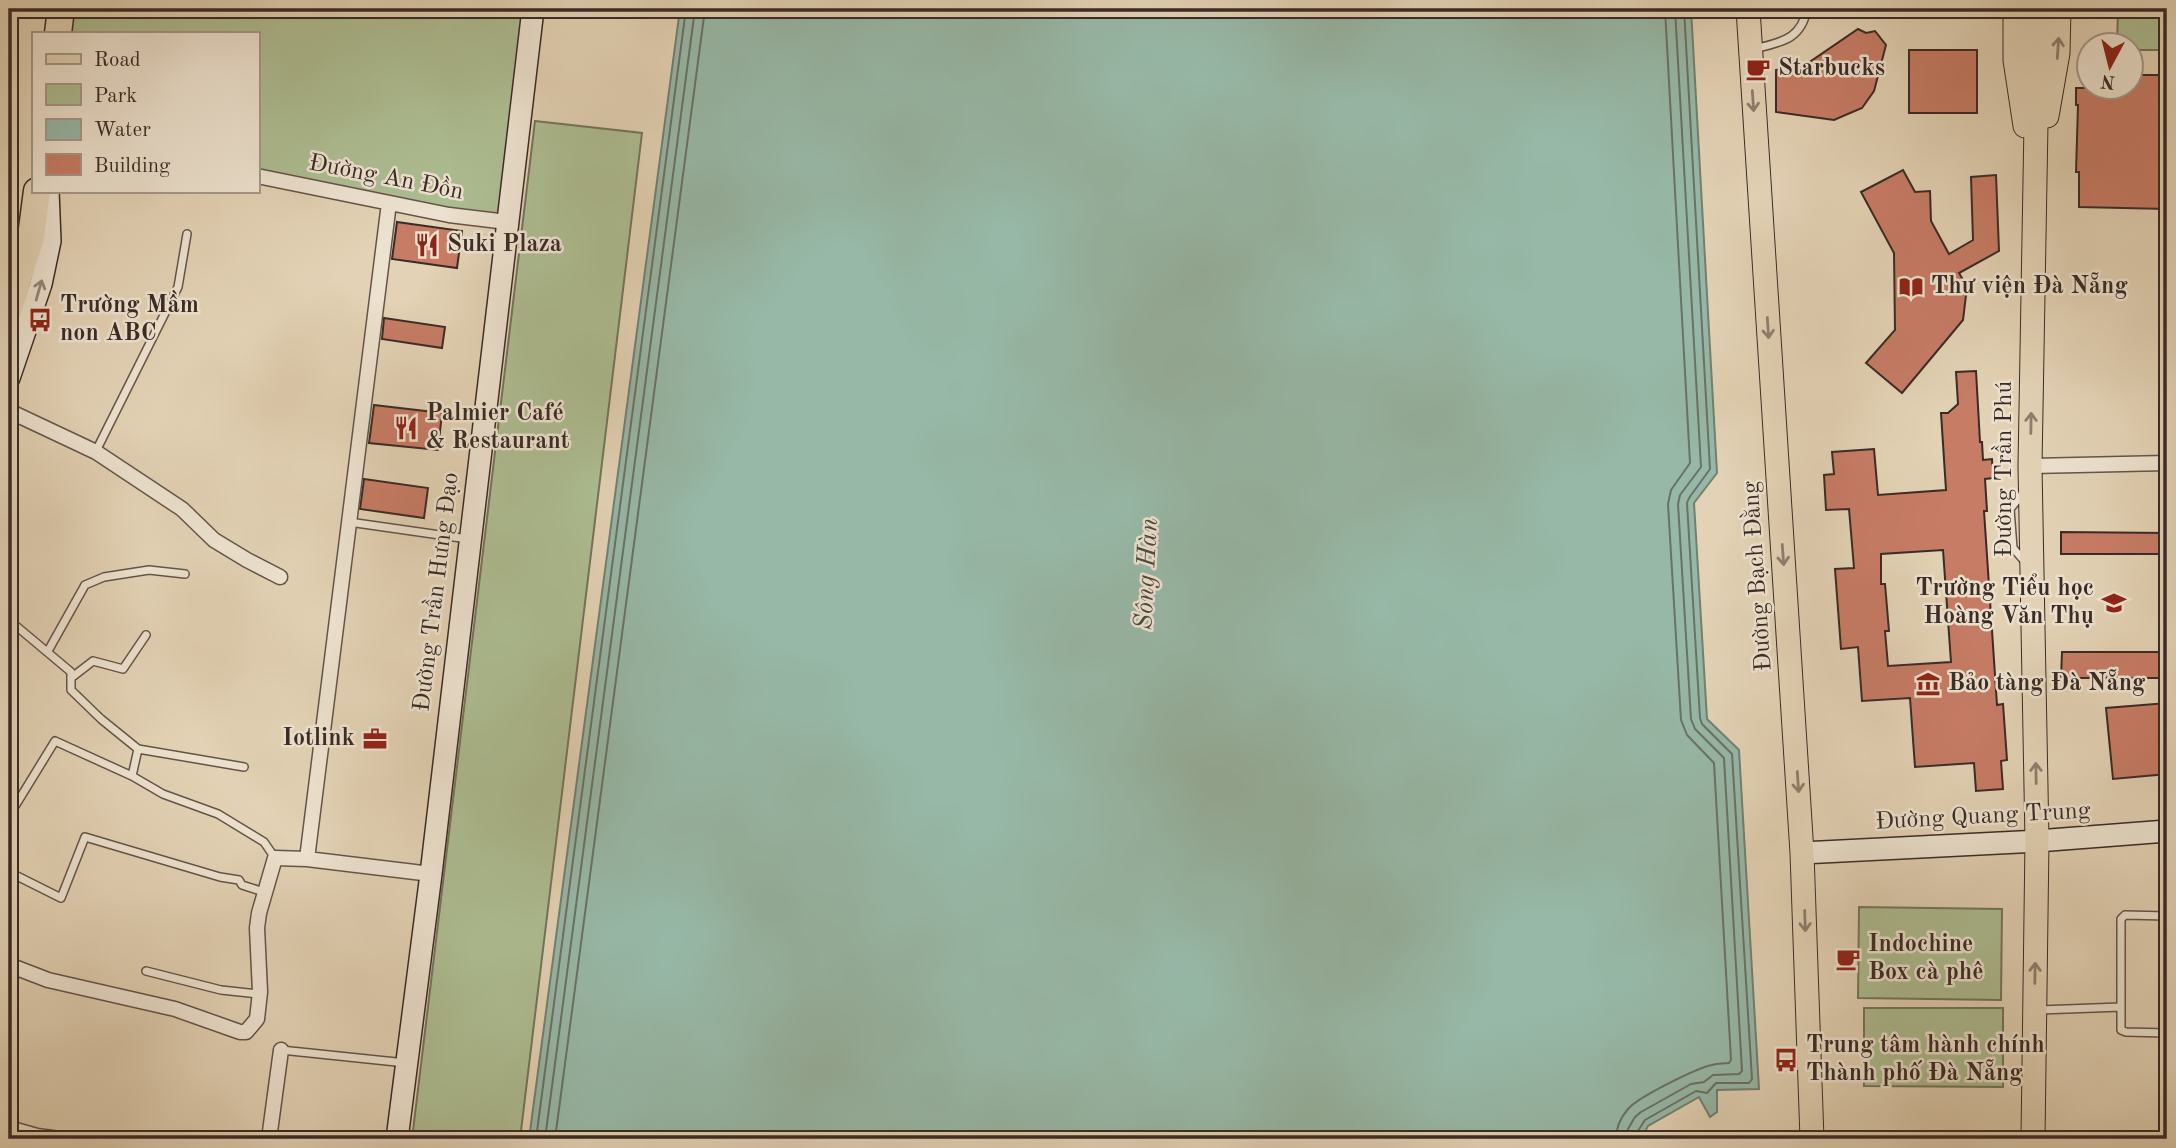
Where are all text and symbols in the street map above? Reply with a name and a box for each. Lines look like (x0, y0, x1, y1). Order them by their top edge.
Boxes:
legend (32, 32, 259, 192)
north arrow (2074, 32, 2144, 102)
one-way arrow (2051, 37, 2064, 60)
text: Road (94, 50, 141, 71)
cafe icon: Starbucks (1744, 55, 1772, 83)
place label: Starbucks (1778, 57, 1885, 81)
text: N (2099, 70, 2117, 91)
text: Park (94, 86, 137, 107)
one-way arrow (1747, 90, 1760, 112)
text: Water (94, 120, 151, 141)
street label: Đường An Đồn (307, 149, 466, 205)
text: Building (94, 156, 171, 177)
restaurant icon: Suki Plaza (413, 231, 441, 259)
place label: Suki Plaza (447, 233, 562, 257)
place label: Thư viện Đà Nẵng (1931, 272, 2128, 299)
library icon: Thư viện Đà Nẵng (1897, 273, 1925, 301)
one-way arrow (34, 280, 47, 302)
place label: Trường Mầm non ABC (60, 290, 199, 346)
bus stop icon: Trường Mầm non ABC (26, 306, 54, 334)
one-way arrow (1762, 317, 1775, 339)
street label: Đường Trần Phú (1991, 381, 2017, 557)
place label: Palmier Café & Restaurant (426, 402, 570, 454)
one-way arrow (2024, 411, 2037, 434)
restaurant icon: Palmier Café & Restaurant (392, 414, 420, 442)
street label: Đường Trần Hưng Đạo (408, 471, 464, 713)
street label: Đường Bạch Đằng (1737, 480, 1777, 672)
water label: Sông Hàn (1131, 517, 1163, 631)
one-way arrow (1777, 544, 1790, 566)
place label: Trường Tiểu học Hoàng Văn Thụ (1915, 573, 2094, 629)
school or university icon: Trường Tiểu học Hoàng Văn Thụ (2100, 589, 2128, 617)
place label: Bảo tàng Đà Nẵng (1948, 669, 2146, 696)
museum icon: Bảo tàng Đà Nẵng (1914, 670, 1942, 698)
office icon: Iotlink (361, 725, 389, 753)
place label: Iotlink (282, 727, 355, 751)
one-way arrow (2029, 761, 2043, 784)
one-way arrow (1791, 771, 1804, 794)
street label: Đường Quang Trung (1875, 799, 2091, 835)
one-way arrow (1798, 910, 1811, 933)
place label: Indochine Box cà phê (1868, 933, 1984, 985)
cafe icon: Indochine Box cà phê (1834, 945, 1862, 973)
one-way arrow (2028, 962, 2042, 985)
place label: Trung tâm hành chính Thành phố Đà Nẵng (1806, 1034, 2045, 1086)
bus stop icon: Trung tâm hành chính Thành phố Đà Nẵng (1772, 1046, 1800, 1074)

